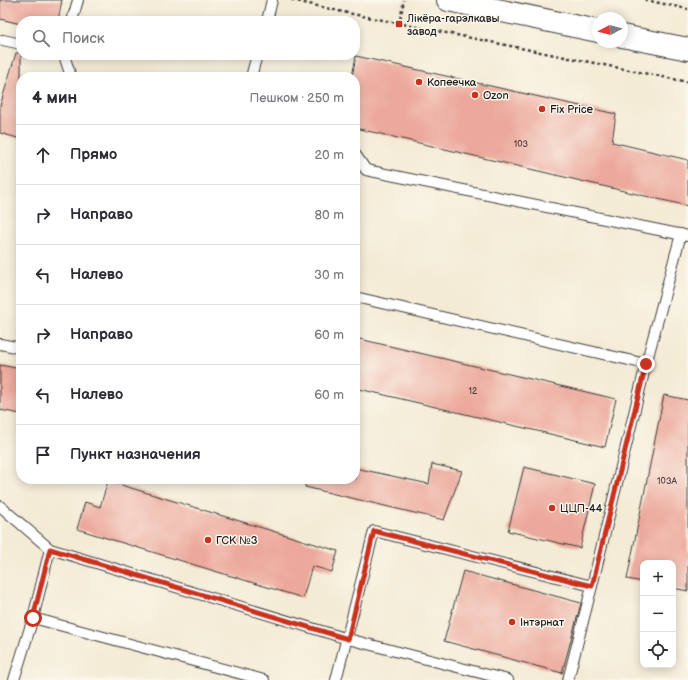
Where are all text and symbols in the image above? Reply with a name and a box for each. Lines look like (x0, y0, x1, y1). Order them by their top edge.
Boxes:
place label: Лікёра-гарэлкавы завод (406, 12, 500, 38)
north arrow (592, 12, 628, 48)
search box (16, 16, 360, 60)
marker: Лікёра-гарэлкавы завод (394, 19, 404, 29)
icon: search (30, 27, 52, 49)
text: Поиск (62, 29, 105, 48)
place label: Копеечка (427, 76, 477, 89)
marker: Копеечка (414, 77, 424, 87)
text: 4 мин (32, 88, 77, 108)
place label: Ozon (483, 89, 509, 102)
text: Пешком · 250 m (249, 90, 344, 106)
marker: Ozon (470, 90, 480, 100)
place label: Fix Price (550, 103, 594, 116)
marker: Fix Price (537, 104, 547, 114)
house number: 103 (514, 139, 529, 150)
icon: ahead (32, 144, 54, 166)
text: Прямо (70, 145, 117, 164)
text: 20 m (314, 147, 344, 163)
icon: right (32, 204, 54, 226)
text: Направо (70, 205, 133, 224)
text: 80 m (315, 207, 344, 223)
icon: left (32, 264, 54, 286)
text: Налево (70, 265, 123, 284)
text: 30 m (314, 267, 344, 283)
icon: right (32, 324, 54, 346)
text: Направо (70, 325, 133, 344)
text: 60 m (314, 327, 344, 343)
route end (637, 355, 655, 373)
icon: left (32, 384, 54, 406)
text: Налево (70, 385, 123, 404)
house number: 12 (469, 386, 478, 397)
text: 60 m (314, 387, 344, 403)
icon: arrive (32, 444, 54, 466)
text: Пункт назначения (70, 445, 201, 464)
house number: 103А (657, 476, 677, 487)
place label: ЦЦП-44 (560, 502, 603, 515)
marker: ЦЦП-44 (547, 503, 557, 513)
place label: ГСК №3 (216, 534, 258, 547)
marker: ГСК №3 (203, 535, 213, 545)
map controls (640, 560, 676, 668)
button: + (640, 560, 676, 596)
button: − (640, 596, 676, 632)
route start (24, 609, 42, 627)
place label: Інтэрнат (520, 616, 564, 629)
marker: Інтэрнат (507, 617, 517, 627)
button: locate (640, 632, 676, 668)

